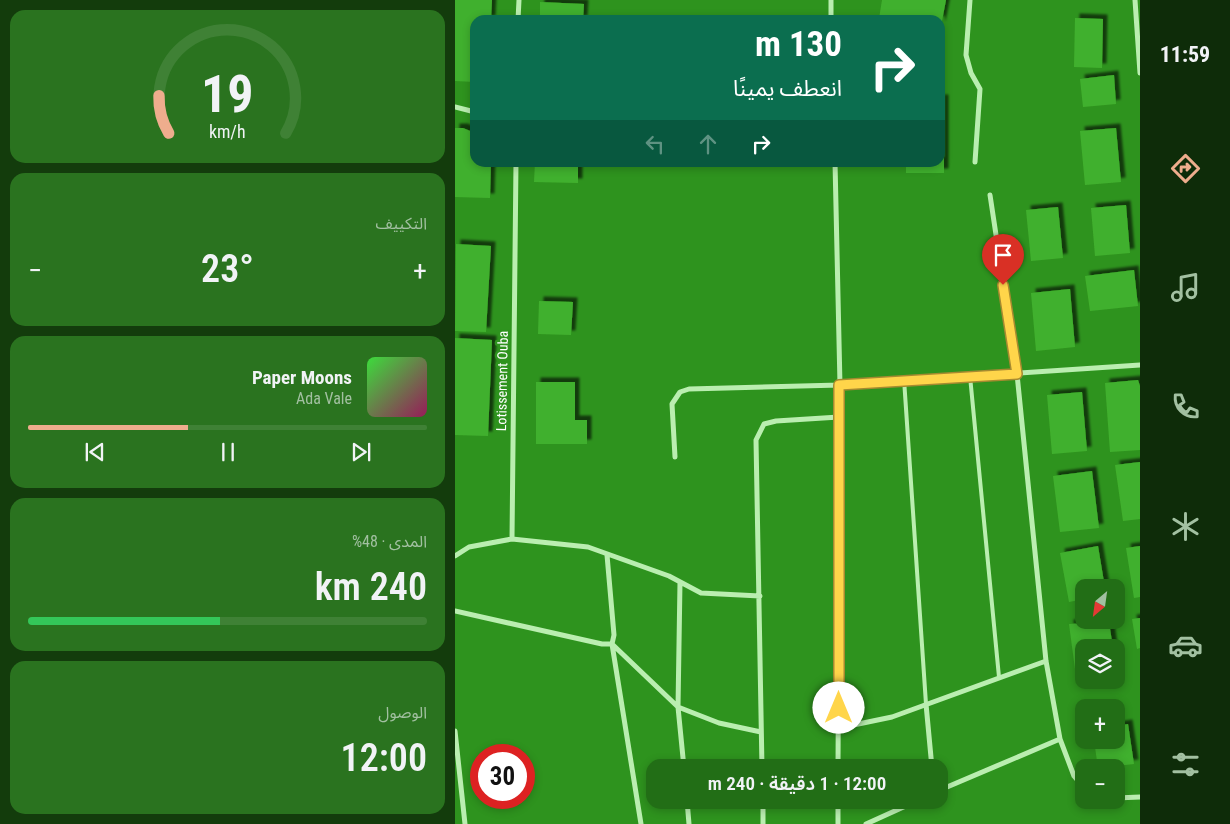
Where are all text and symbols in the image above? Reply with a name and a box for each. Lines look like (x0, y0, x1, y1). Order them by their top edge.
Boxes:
text: 130 m (755, 24, 842, 65)
icon: right (860, 35, 925, 100)
text: 11:59 (1160, 42, 1210, 67)
text: 19 (201, 64, 254, 125)
text: انعطف يمينًا (733, 76, 842, 101)
text: km/h (209, 121, 246, 142)
icon: left (641, 130, 669, 158)
icon: ahead (694, 130, 722, 158)
icon: right (747, 130, 775, 158)
icon: directions (1168, 151, 1203, 186)
text: التكييف (375, 214, 427, 233)
pin (982, 234, 1024, 285)
icon: arrive (989, 241, 1017, 269)
text: 23° (201, 247, 254, 291)
text: − (28, 254, 42, 287)
text: + (413, 254, 427, 287)
icon: music (1168, 270, 1203, 305)
street label: Lotissement Ouba (493, 331, 511, 431)
text: Paper Moons (252, 366, 352, 389)
text: Ada Vale (296, 389, 352, 408)
icon: phone (1168, 389, 1203, 424)
icon: previous (81, 438, 109, 466)
icon: pause (214, 438, 242, 466)
icon: next (347, 438, 375, 466)
icon: climate (1168, 509, 1203, 544)
text: المدى · 48% (352, 532, 427, 551)
text: 240 km (315, 565, 427, 609)
north arrow (1075, 579, 1125, 629)
map controls (1075, 579, 1125, 809)
icon: car (1168, 628, 1203, 663)
button: layers (1075, 639, 1125, 689)
position arrow (812, 681, 864, 733)
button: + (1075, 699, 1125, 749)
text: الوصول (378, 703, 427, 722)
text: 12:00 (341, 736, 427, 780)
speed limit sign: 30 (470, 744, 535, 809)
icon: filters (1168, 747, 1203, 782)
button: − (1075, 759, 1125, 809)
text: 12:00 · 1 دقيقة · 240 m (708, 772, 886, 795)

